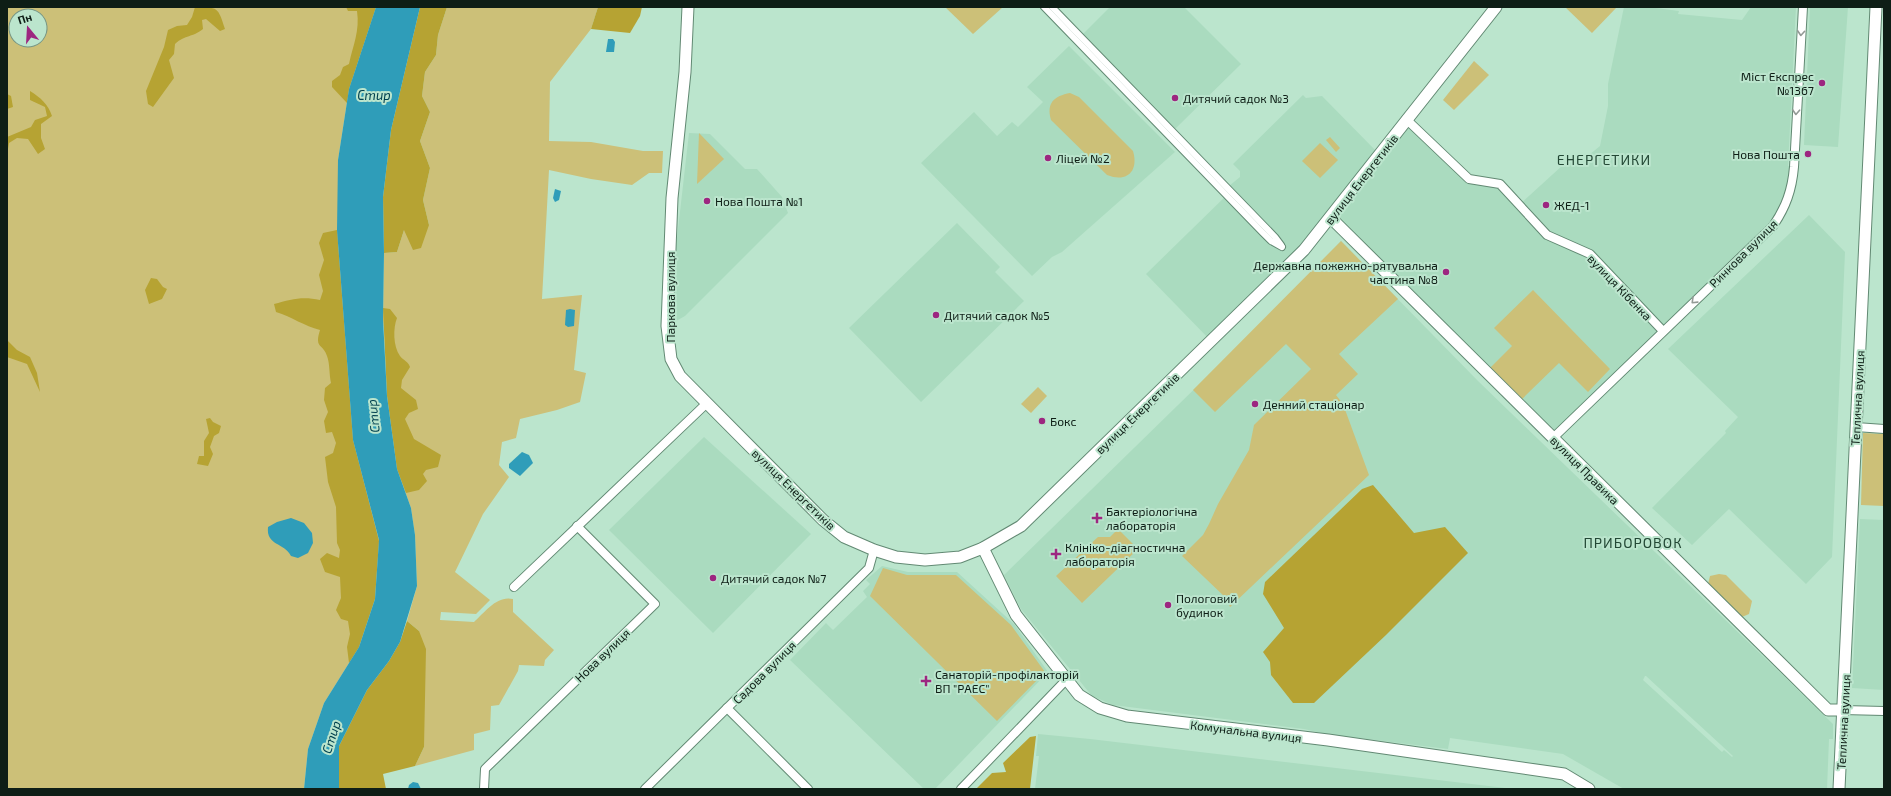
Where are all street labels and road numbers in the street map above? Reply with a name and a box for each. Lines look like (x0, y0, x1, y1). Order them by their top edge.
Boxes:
street label: вулиця Енергетиків (1321, 131, 1401, 227)
street label: Ринкова вулиця (1706, 216, 1781, 291)
street label: вулиця Кібенка (1584, 251, 1655, 324)
street label: Паркова вулиця (663, 252, 678, 342)
street label: Теплична вулиця (1848, 350, 1867, 446)
street label: вулиця Енергетиків (1092, 370, 1182, 457)
street label: вулиця Правика (1547, 433, 1622, 508)
street label: вулиця Енергетиків (749, 446, 839, 533)
street label: Нова вулиця (572, 625, 633, 685)
street label: Садова вулиця (730, 638, 799, 707)
street label: Теплична вулиця (1834, 674, 1853, 770)
street label: Комунальна вулиця (1189, 717, 1303, 746)

